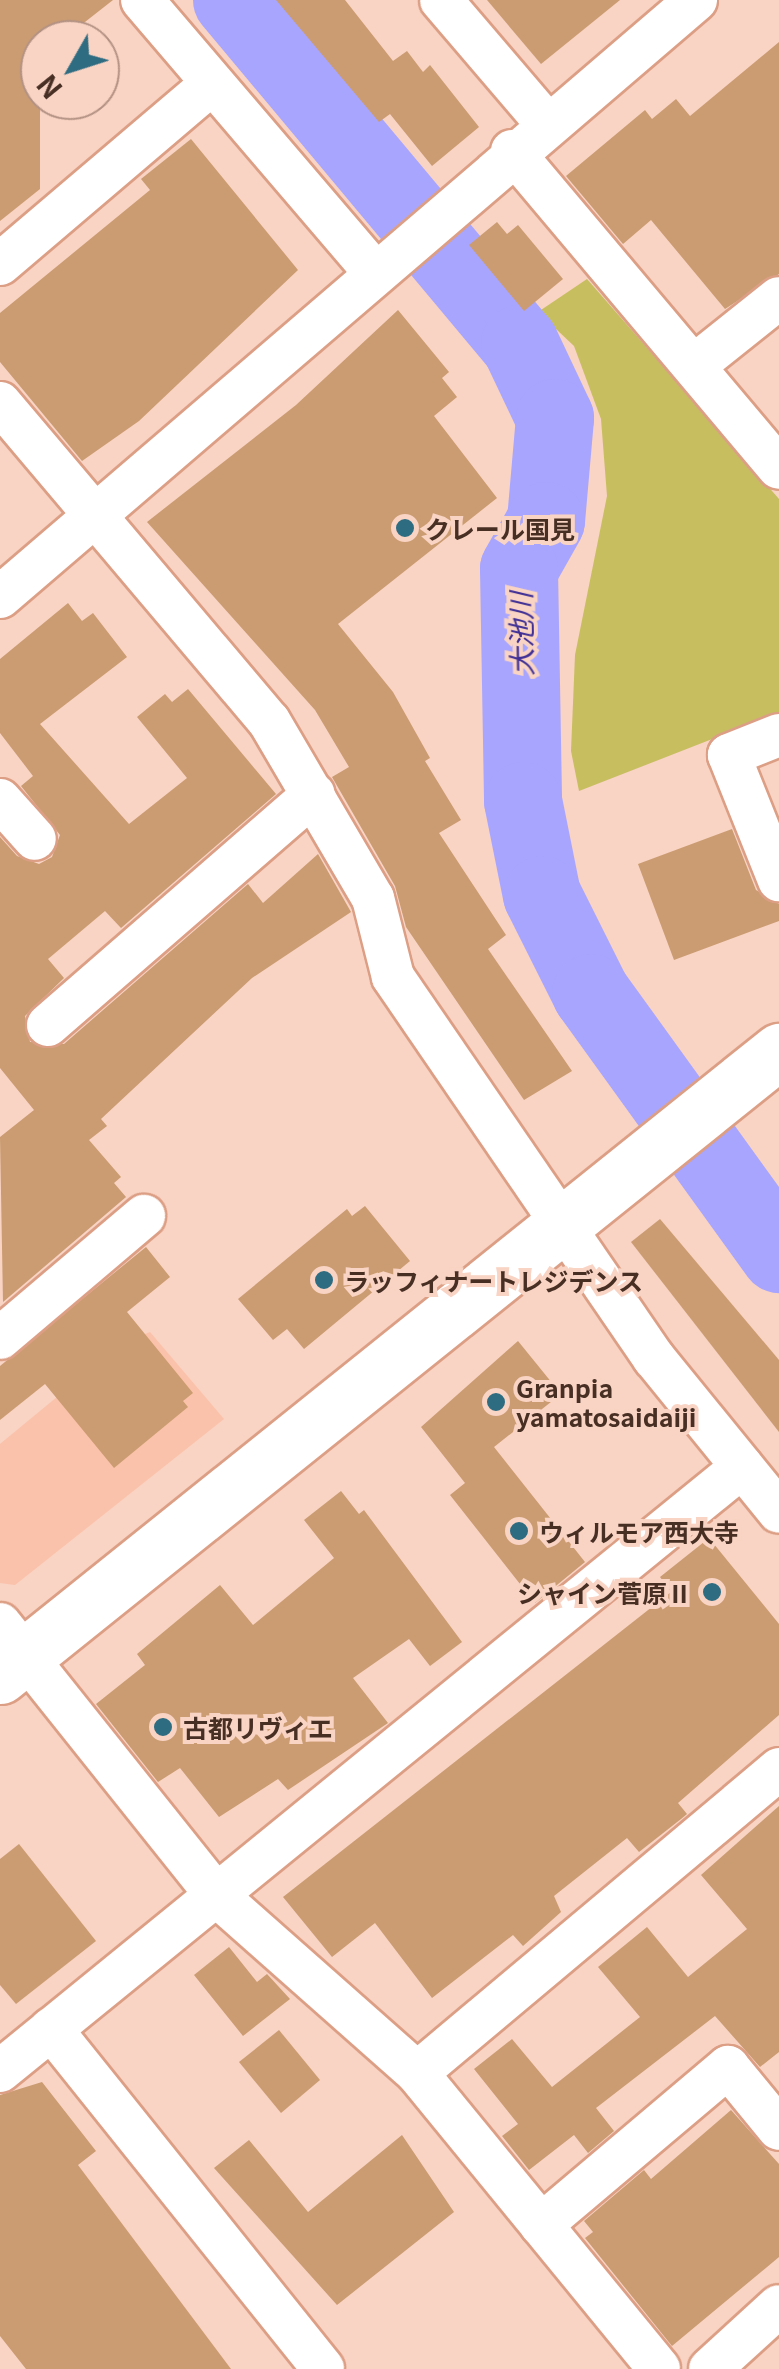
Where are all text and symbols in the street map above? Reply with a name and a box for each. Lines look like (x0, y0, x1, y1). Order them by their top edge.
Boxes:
north arrow (20, 20, 120, 120)
text: N (26, 67, 70, 108)
place label: クレール国見 (425, 513, 575, 543)
marker: クレール国見 (394, 517, 416, 539)
water label: 大池川 (502, 592, 538, 676)
place label: ラッフィナートレジデンス (344, 1265, 644, 1295)
marker: ラッフィナートレジデンス (313, 1269, 335, 1291)
place label: Granpia yamatosaidaiji (516, 1373, 696, 1432)
marker: Granpia yamatosaidaiji (485, 1391, 507, 1413)
place label: ウィルモア西大寺 (539, 1516, 739, 1546)
marker: ウィルモア西大寺 (508, 1520, 530, 1542)
place label: シャイン菅原Ⅱ (517, 1577, 692, 1607)
marker: シャイン菅原Ⅱ (701, 1581, 723, 1603)
place label: 古都リヴィエ (183, 1712, 333, 1742)
marker: 古都リヴィエ (152, 1716, 174, 1738)

